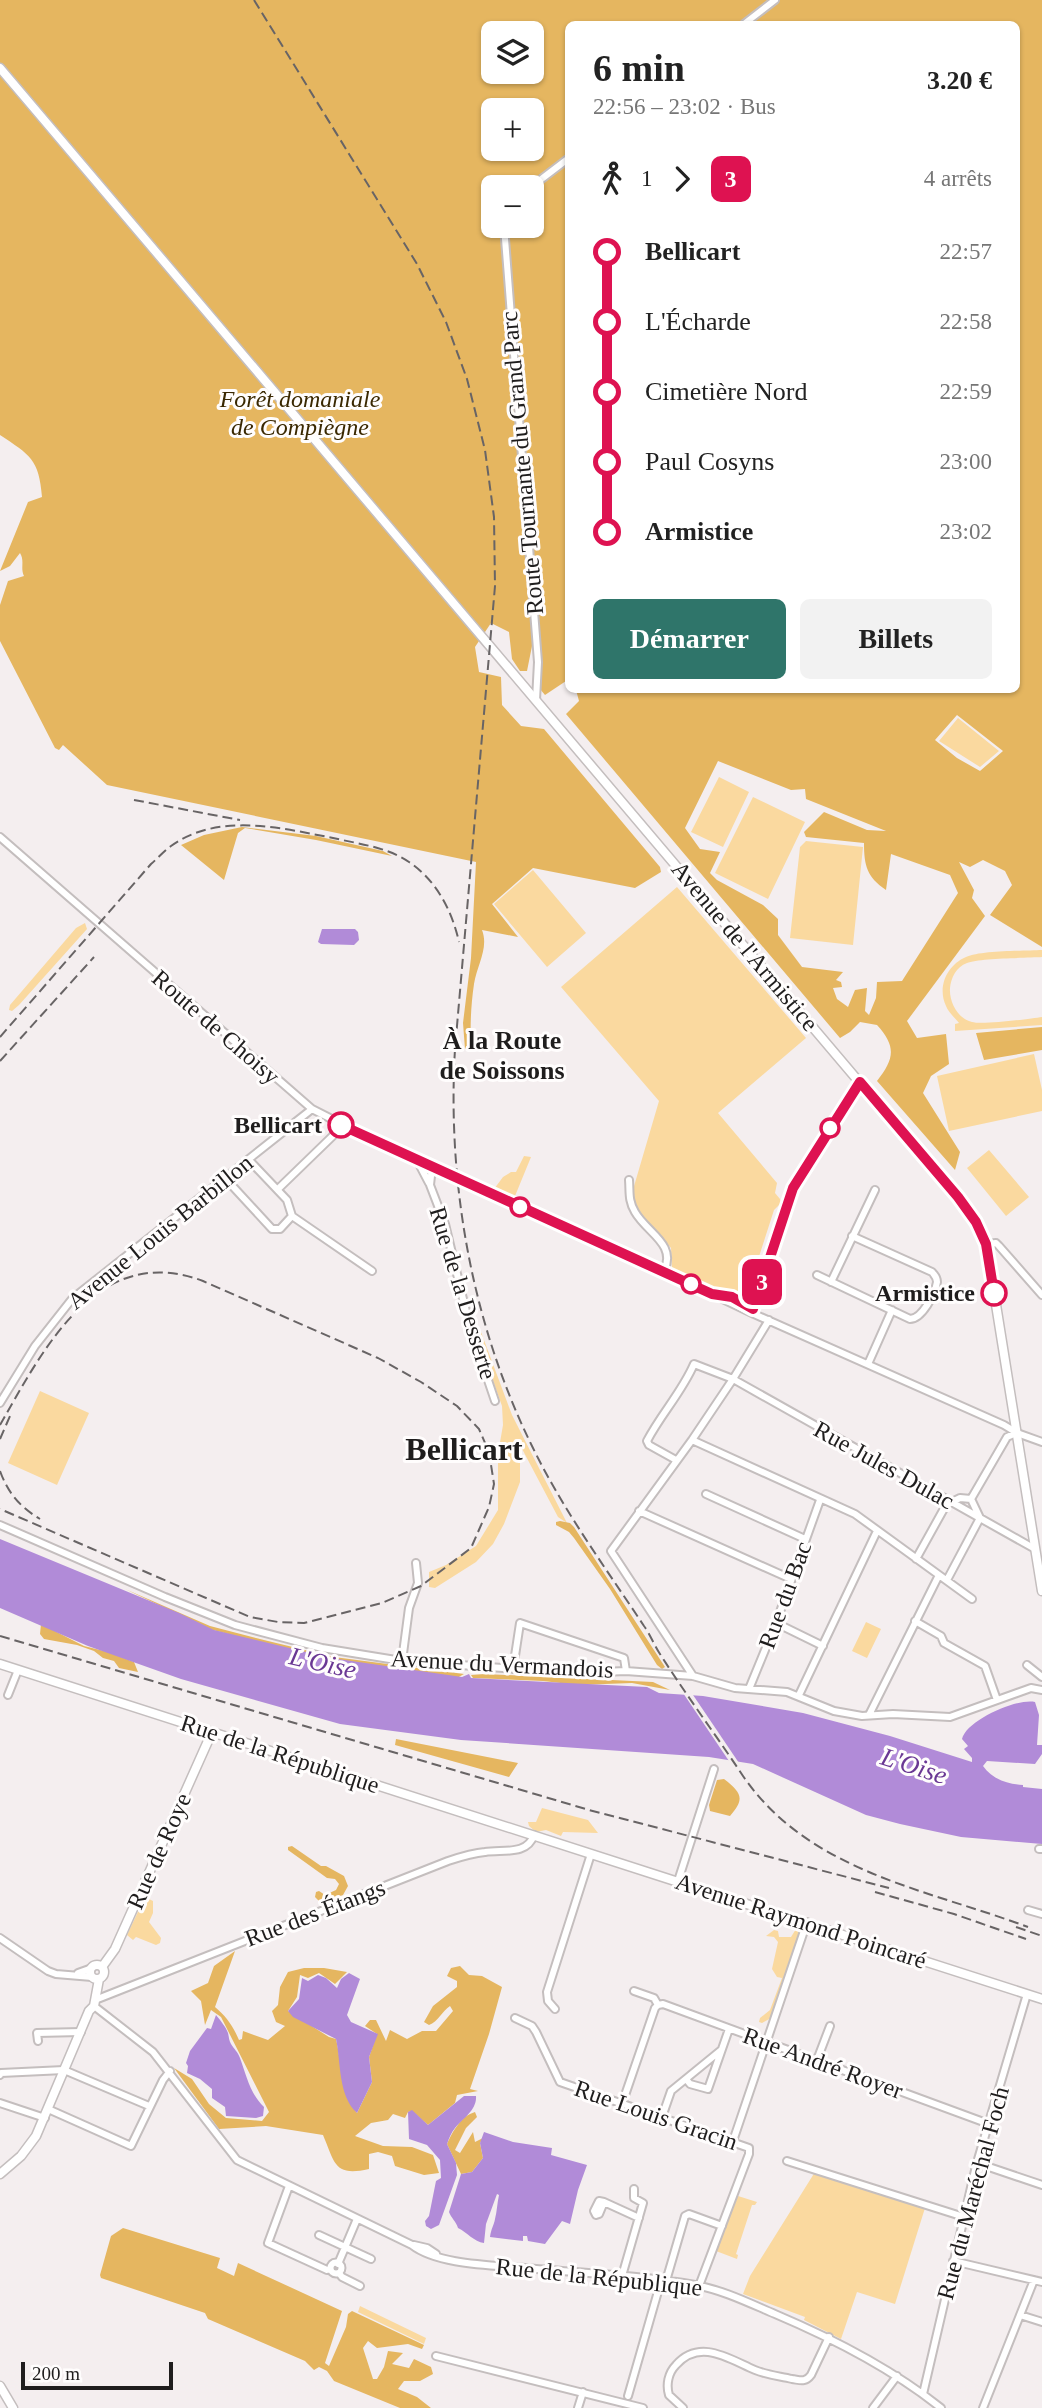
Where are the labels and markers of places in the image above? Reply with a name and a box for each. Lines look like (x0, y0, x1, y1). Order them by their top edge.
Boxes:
place label: Bellicart (234, 1112, 322, 1138)
marker: Bellicart (328, 1112, 354, 1138)
unlabelled marker (820, 1118, 840, 1138)
unlabelled marker (510, 1197, 530, 1217)
unlabelled marker (681, 1274, 701, 1294)
place label: Armistice (875, 1280, 975, 1306)
marker: Armistice (981, 1280, 1007, 1306)

